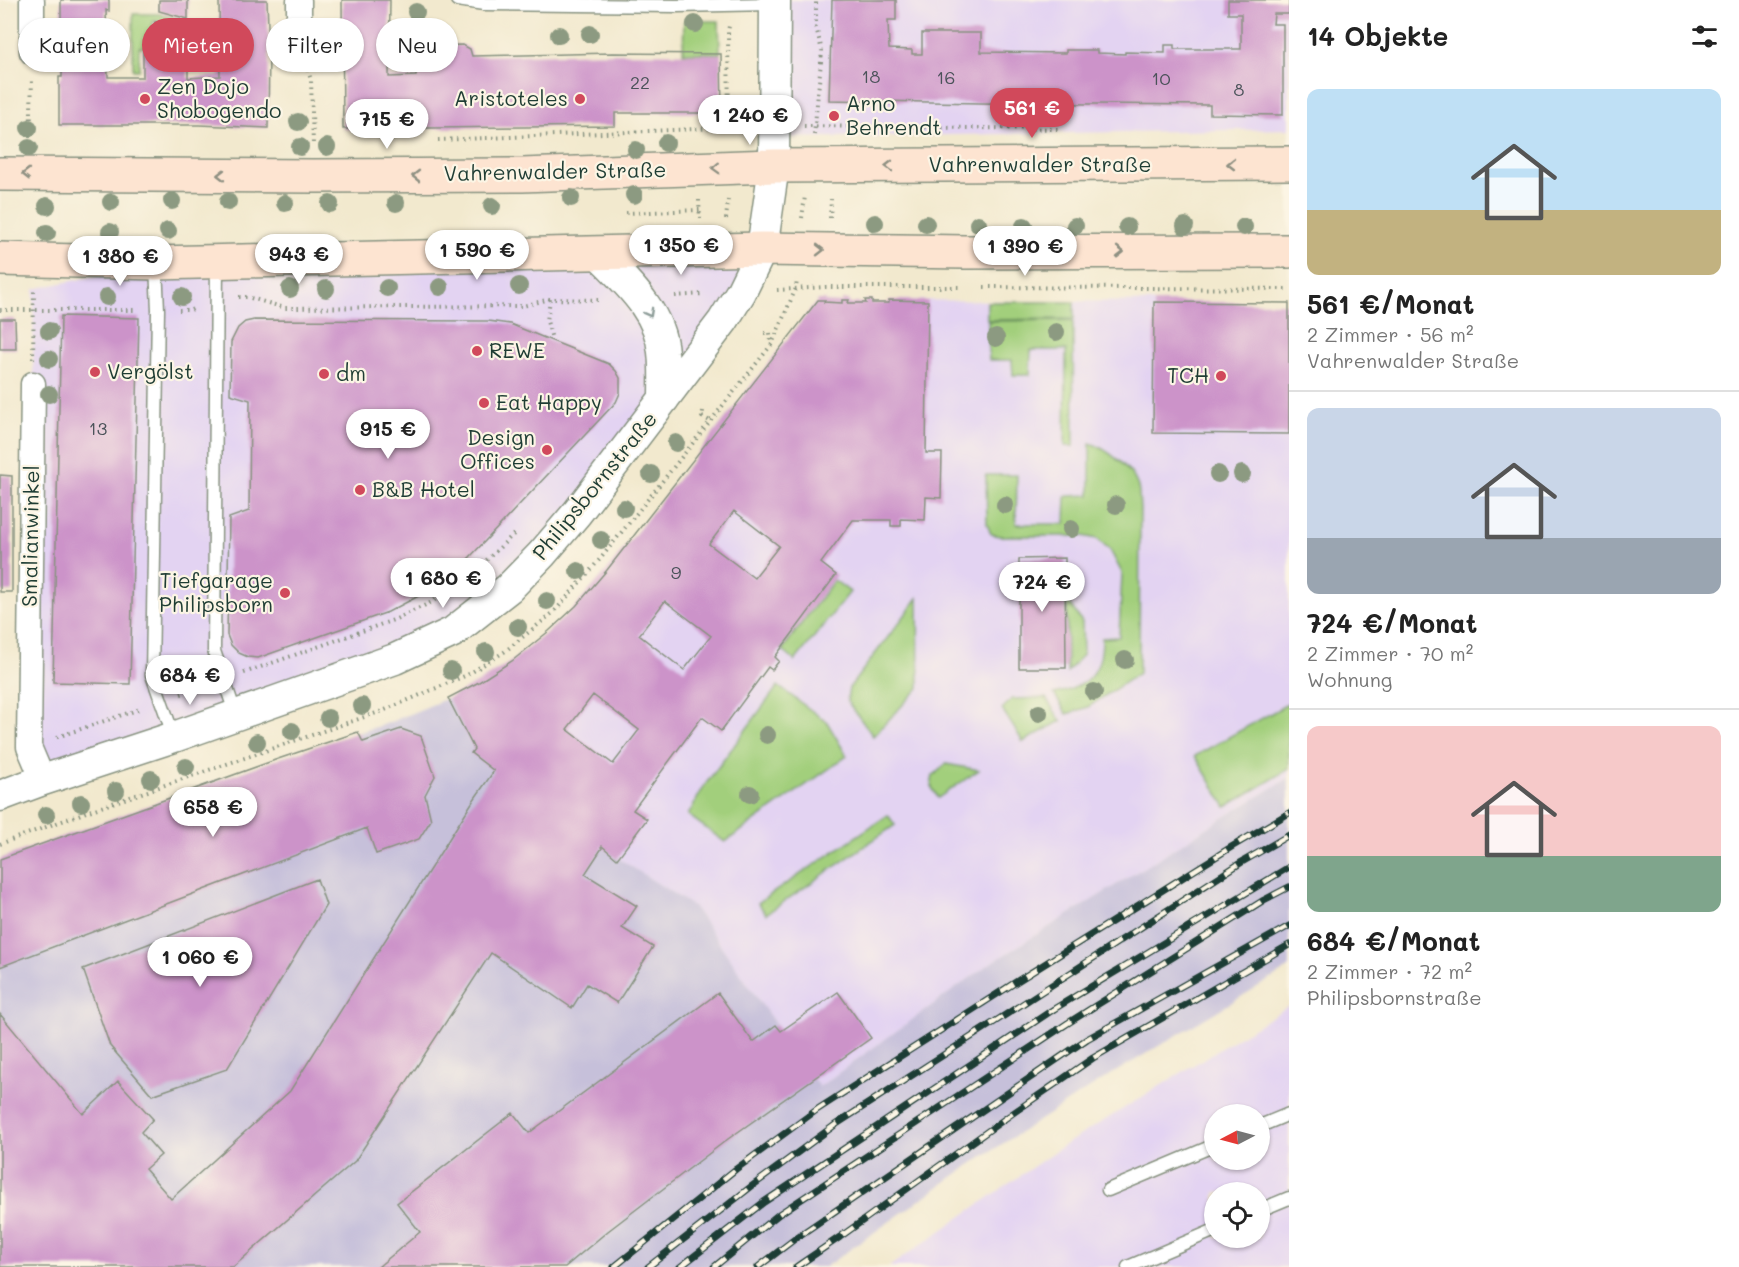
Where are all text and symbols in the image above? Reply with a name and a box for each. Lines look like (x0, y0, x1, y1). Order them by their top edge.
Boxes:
chip: Kaufen (18, 18, 130, 72)
chip: Mieten (142, 18, 254, 72)
chip: Filter (266, 18, 364, 72)
chip: Neu (376, 18, 458, 72)
text: 14 Objekte (1307, 19, 1448, 53)
icon: filters (1688, 20, 1721, 53)
house number: 18 (862, 64, 881, 88)
house number: 16 (937, 65, 955, 89)
house number: 10 (1151, 66, 1171, 90)
house number: 22 (630, 70, 650, 94)
place label: Zen Dojo Shobogendo (157, 72, 282, 123)
house number: 8 (1234, 77, 1245, 101)
place label: Aristoteles (454, 84, 568, 111)
pin: 561 € (990, 88, 1074, 139)
place label: Arno Behrendt (846, 89, 942, 140)
marker: Zen Dojo Shobogendo (138, 92, 152, 106)
marker: Aristoteles (573, 92, 587, 106)
text: 561 € (1004, 94, 1060, 120)
pin: 1 240 € (695, 95, 805, 146)
pin: 715 € (345, 99, 429, 150)
text: 1 240 € (712, 101, 788, 127)
text: 715 € (359, 105, 415, 131)
marker: Arno Behrendt (827, 109, 841, 123)
icon: home (1460, 128, 1568, 236)
street label: Vahrenwalder Straße (929, 150, 1151, 177)
street label: Vahrenwalder Straße (443, 155, 667, 186)
one-way arrow (1226, 158, 1235, 170)
one-way arrow (884, 160, 893, 172)
one-way arrow (711, 161, 720, 174)
one-way arrow (21, 168, 30, 180)
one-way arrow (216, 169, 225, 181)
one-way arrow (411, 169, 420, 182)
pin: 1 350 € (626, 225, 736, 276)
pin: 1 390 € (970, 226, 1080, 277)
pin: 1 590 € (422, 230, 532, 281)
text: 1 350 € (643, 231, 719, 257)
text: 1 390 € (987, 232, 1063, 258)
pin: 943 € (257, 234, 341, 285)
pin: 1 380 € (65, 236, 175, 287)
text: 1 590 € (439, 236, 515, 262)
text: 943 € (269, 240, 329, 266)
text: 1 380 € (82, 242, 158, 268)
one-way arrow (816, 244, 825, 256)
one-way arrow (1116, 246, 1125, 258)
text: 561 €/Monat (1307, 287, 1474, 321)
one-way arrow (642, 307, 653, 317)
text: 2 Zimmer · 56 m² (1307, 321, 1474, 347)
place label: REWE (489, 336, 545, 363)
marker: REWE (470, 344, 484, 358)
text: Vahrenwalder Straße (1307, 347, 1519, 373)
place label: Vergölst (107, 357, 193, 384)
place label: dm (336, 359, 366, 386)
place label: TCH (1167, 361, 1209, 388)
marker: Vergölst (88, 365, 102, 379)
marker: dm (317, 367, 331, 381)
marker: TCH (1214, 369, 1228, 383)
place label: Eat Happy (496, 388, 602, 415)
marker: Eat Happy (477, 396, 491, 410)
street label: Philipsbornstraße (526, 405, 662, 565)
pin: 915 € (346, 409, 430, 460)
text: 915 € (360, 415, 416, 441)
house number: 13 (89, 416, 107, 440)
place label: Design Offices (460, 423, 535, 474)
marker: Design Offices (540, 443, 554, 457)
icon: home (1460, 447, 1568, 555)
street label: Smalianwinkel (15, 465, 44, 607)
place label: B&B Hotel (372, 475, 475, 502)
marker: B&B Hotel (353, 483, 367, 497)
pin: 1 680 € (388, 558, 498, 609)
house number: 9 (671, 560, 682, 584)
pin: 724 € (1000, 562, 1084, 613)
text: 1 680 € (405, 564, 481, 590)
place label: Tiefgarage Philipsborn (159, 566, 273, 617)
text: 724 € (1013, 568, 1071, 594)
marker: Tiefgarage Philipsborn (278, 586, 292, 600)
text: 724 €/Monat (1307, 606, 1477, 640)
text: 2 Zimmer · 70 m² (1307, 640, 1473, 666)
pin: 684 € (148, 655, 232, 706)
text: 684 € (160, 661, 220, 687)
text: Wohnung (1307, 666, 1392, 692)
icon: home (1460, 765, 1568, 873)
pin: 658 € (171, 787, 255, 838)
text: 658 € (183, 793, 243, 819)
text: 684 €/Monat (1307, 924, 1480, 958)
pin: 1 060 € (145, 937, 255, 988)
text: 1 060 € (161, 943, 239, 969)
text: 2 Zimmer · 72 m² (1307, 958, 1472, 984)
text: Philipsbornstraße (1307, 984, 1482, 1010)
north arrow (1204, 1104, 1270, 1170)
map controls (1204, 1104, 1270, 1248)
button: locate (1204, 1182, 1270, 1248)

